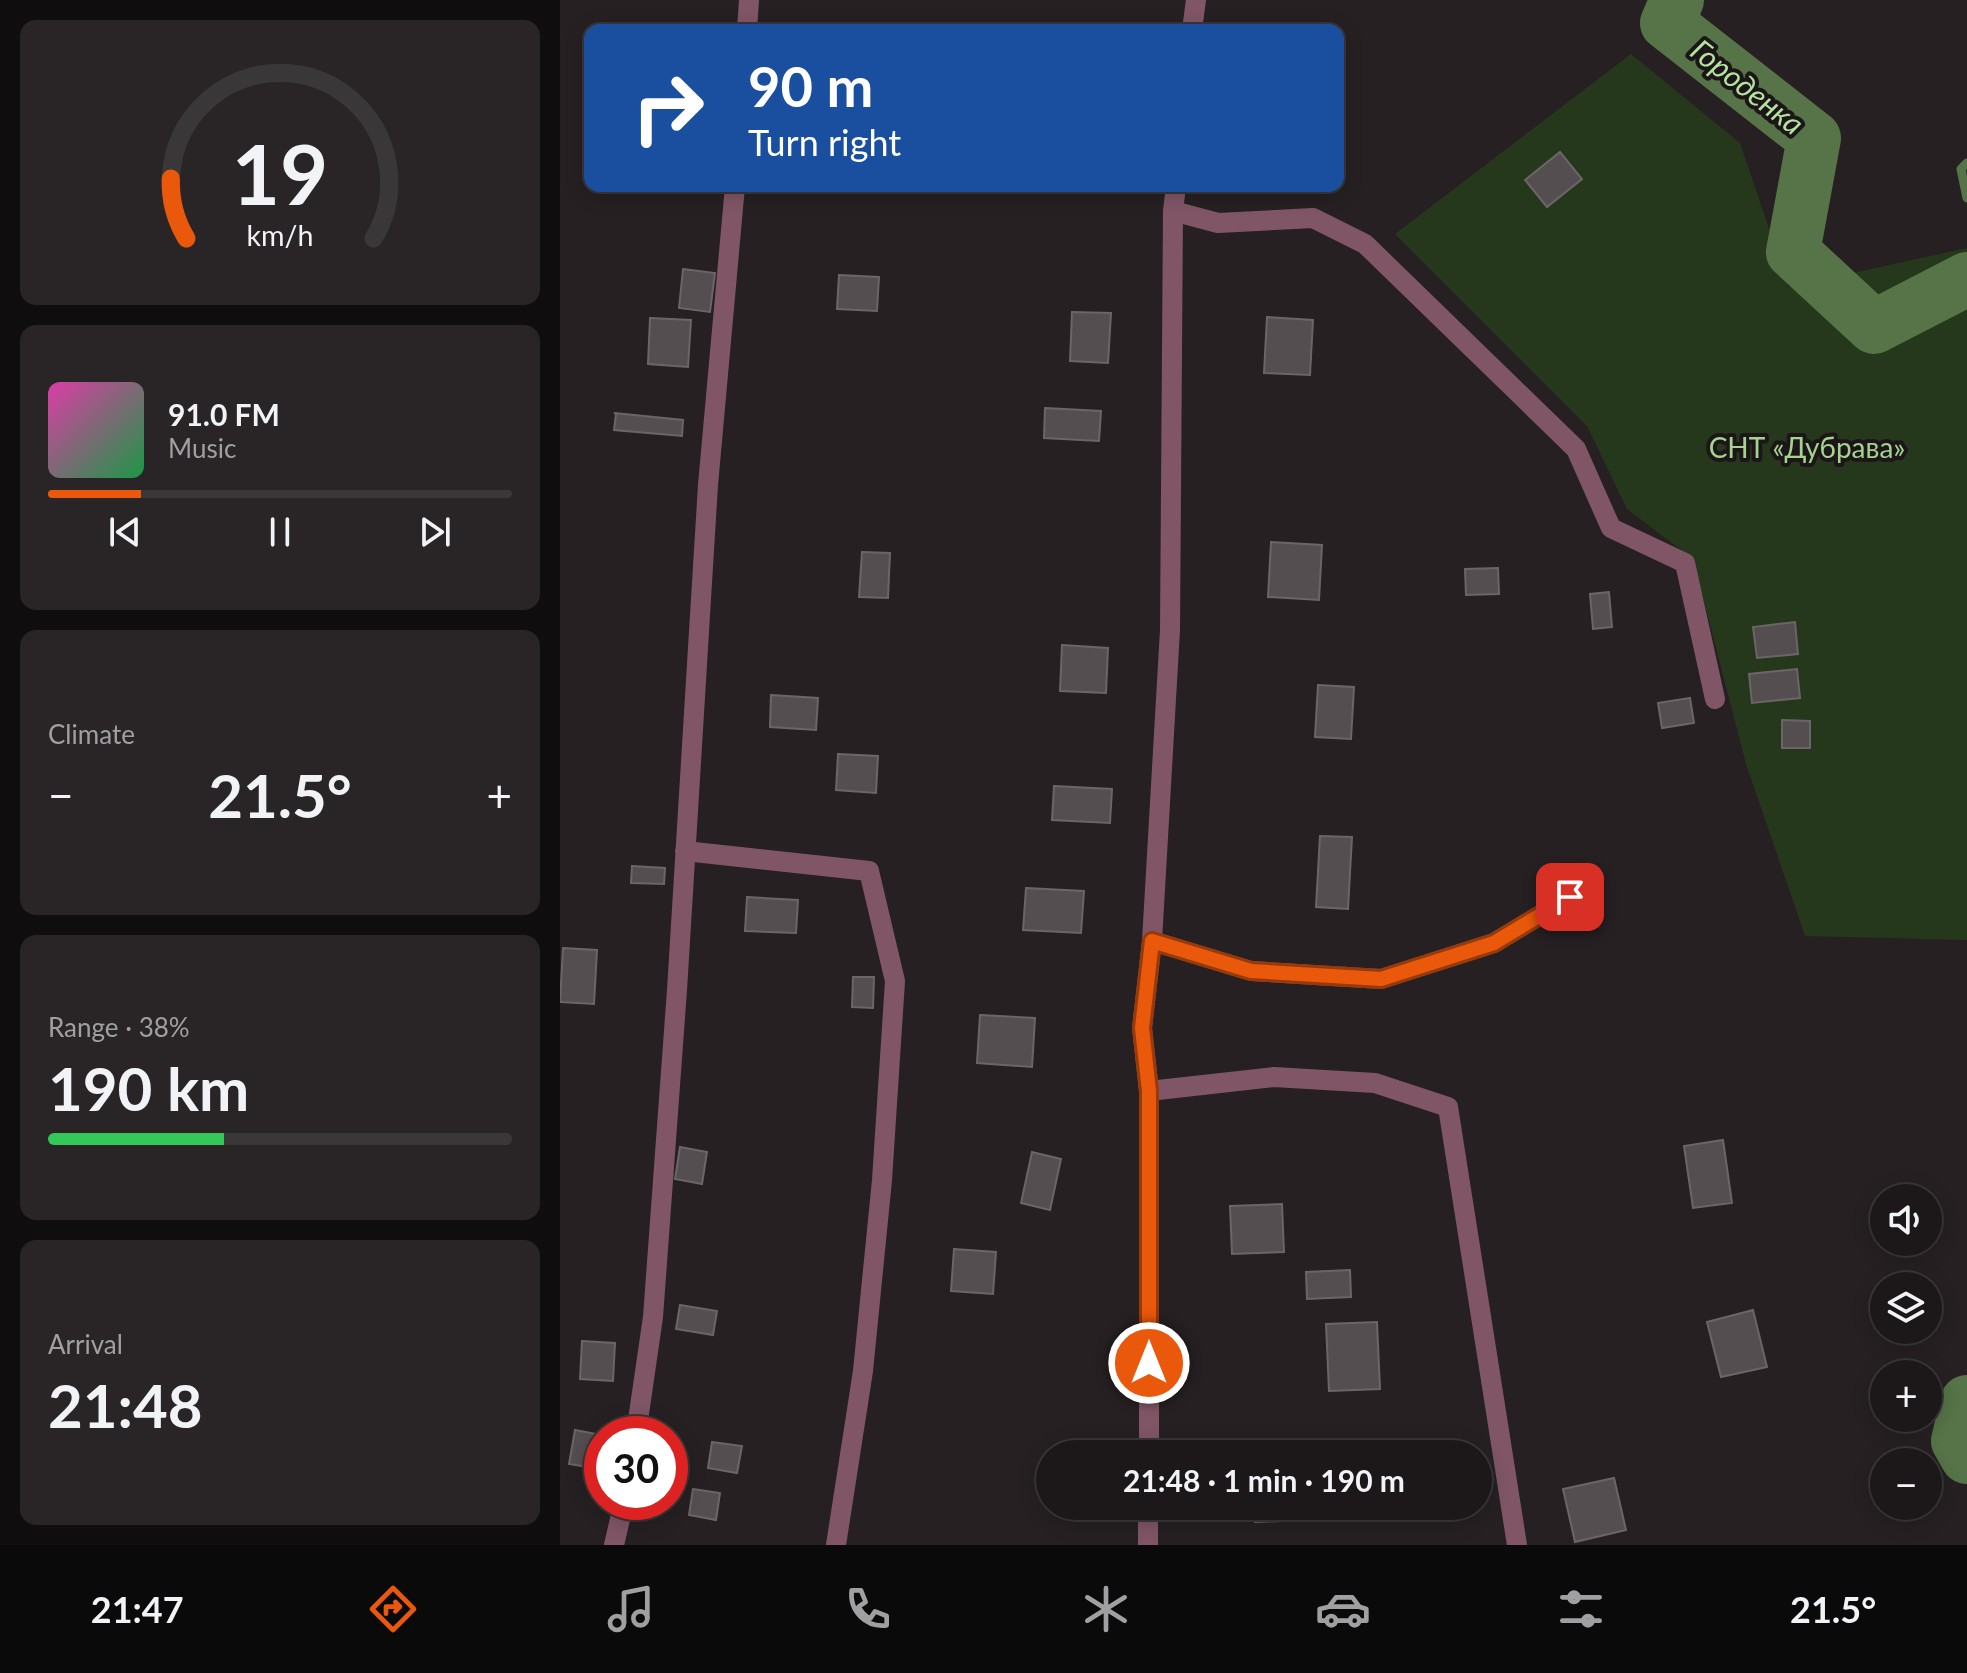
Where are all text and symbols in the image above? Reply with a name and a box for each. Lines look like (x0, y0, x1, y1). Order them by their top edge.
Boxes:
water label: Городенка (1685, 31, 1811, 141)
text: 90 m (748, 52, 873, 119)
icon: right (616, 56, 720, 160)
text: Turn right (748, 120, 901, 164)
text: 19 (232, 122, 328, 222)
text: km/h (247, 218, 313, 252)
text: 91.0 FM (168, 396, 280, 432)
park label: СНТ «Дубрава» (1709, 430, 1905, 464)
text: Music (168, 432, 236, 464)
icon: previous (103, 510, 147, 554)
icon: pause (258, 510, 302, 554)
icon: next (413, 510, 457, 554)
text: Climate (48, 718, 135, 750)
text: 21.5° (208, 759, 352, 831)
text: − (48, 769, 74, 821)
text: + (486, 769, 512, 821)
pin (1536, 863, 1604, 931)
icon: arrive (1548, 875, 1592, 919)
text: Range · 38% (48, 1011, 190, 1043)
text: 190 km (48, 1052, 249, 1124)
map controls (1870, 1184, 1942, 1520)
button: sound (1870, 1184, 1942, 1256)
button: layers (1870, 1272, 1942, 1344)
position arrow (1107, 1321, 1191, 1405)
text: Arrival (48, 1328, 123, 1360)
button: + (1870, 1360, 1942, 1432)
text: 21:48 (48, 1369, 203, 1441)
speed limit sign: 30 (584, 1416, 688, 1520)
button: − (1870, 1448, 1942, 1520)
text: 21:48 · 1 min · 190 m (1123, 1462, 1405, 1498)
icon: directions (365, 1581, 421, 1637)
icon: music (603, 1581, 659, 1637)
icon: phone (840, 1581, 896, 1637)
icon: climate (1078, 1581, 1134, 1637)
icon: car (1315, 1581, 1371, 1637)
icon: filters (1553, 1581, 1609, 1637)
text: 21:47 (91, 1587, 184, 1631)
text: 21.5° (1790, 1587, 1876, 1631)

